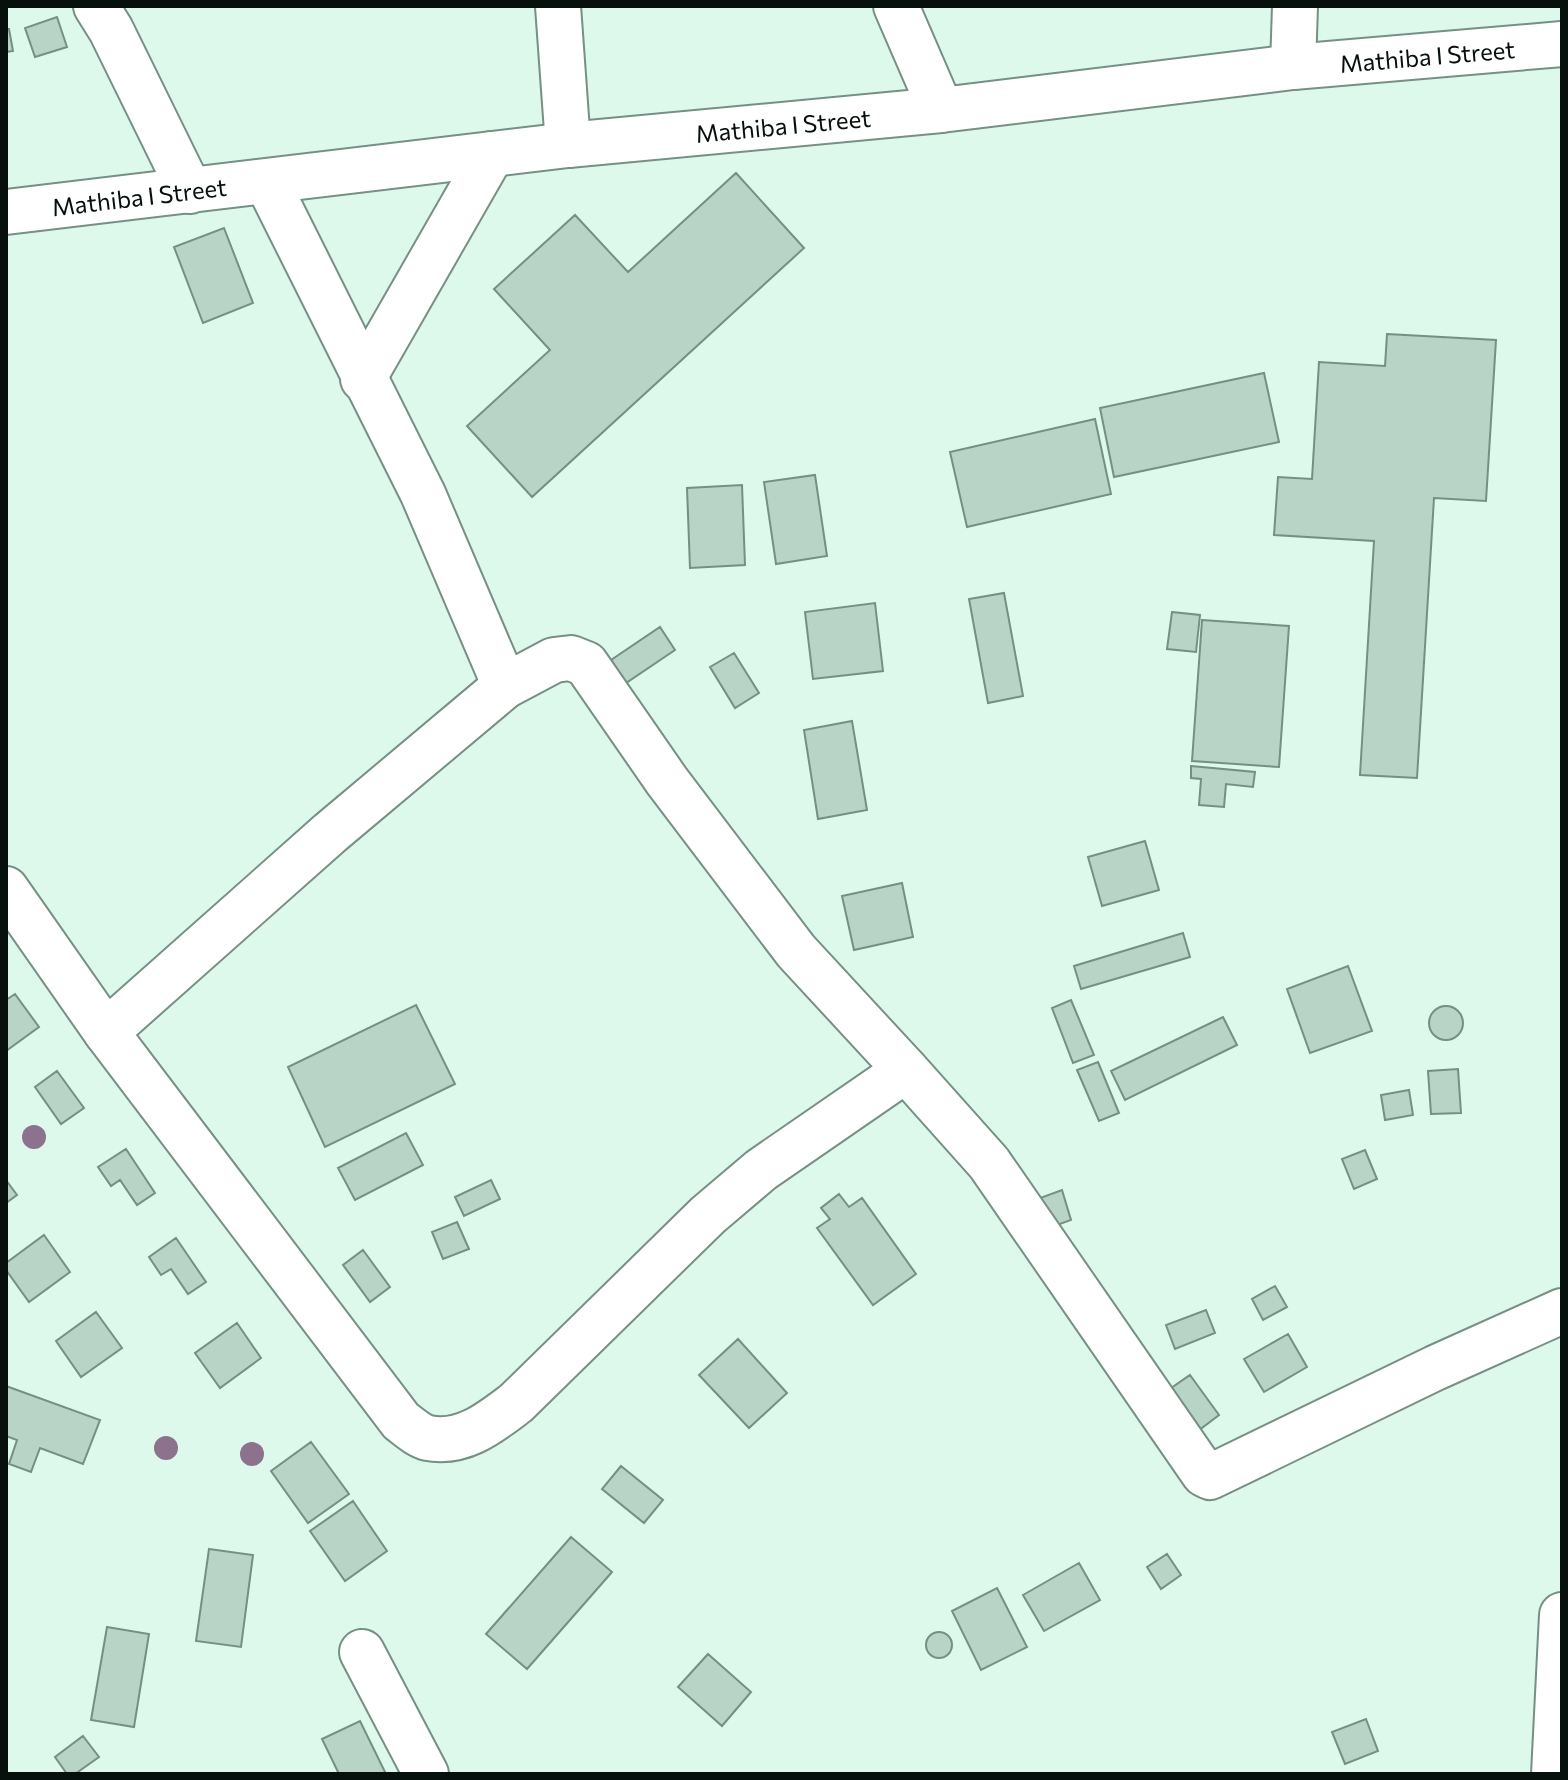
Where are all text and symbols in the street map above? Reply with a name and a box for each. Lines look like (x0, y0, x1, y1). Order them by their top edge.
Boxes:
street label: Mathiba I Street (1339, 34, 1516, 77)
street label: Mathiba I Street (694, 102, 872, 147)
street label: Mathiba I Street (50, 171, 228, 221)

